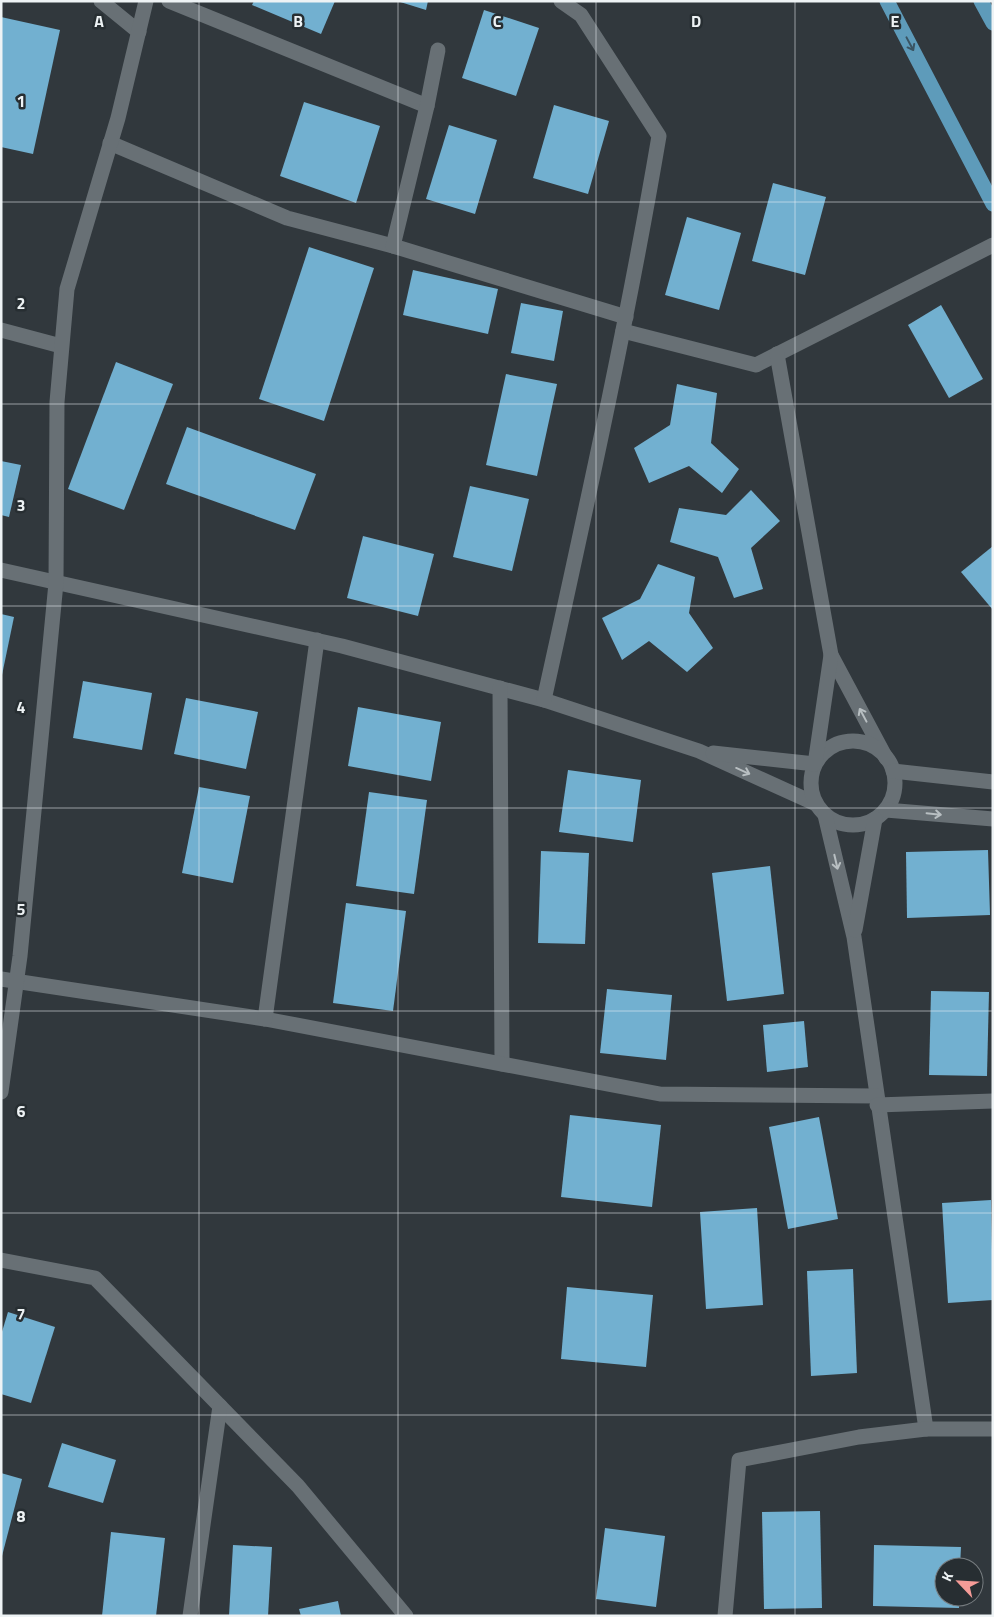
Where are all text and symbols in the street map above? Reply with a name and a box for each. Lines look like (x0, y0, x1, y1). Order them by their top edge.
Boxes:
text: A (94, 9, 104, 33)
text: B (293, 9, 303, 33)
text: C (493, 9, 502, 33)
text: D (691, 9, 701, 33)
text: E (891, 9, 900, 33)
one-way arrow (905, 37, 915, 51)
text: 1 (17, 89, 25, 113)
text: 2 (17, 291, 25, 315)
text: 3 (17, 493, 25, 517)
text: 4 (17, 695, 26, 719)
one-way arrow (858, 708, 867, 723)
one-way arrow (735, 767, 750, 777)
one-way arrow (926, 810, 942, 819)
one-way arrow (832, 854, 841, 870)
text: 5 (17, 897, 26, 921)
text: 6 (17, 1099, 26, 1123)
text: 7 (17, 1302, 25, 1326)
text: 8 (17, 1504, 26, 1528)
north arrow (934, 1557, 984, 1607)
text: K (935, 1567, 958, 1584)

